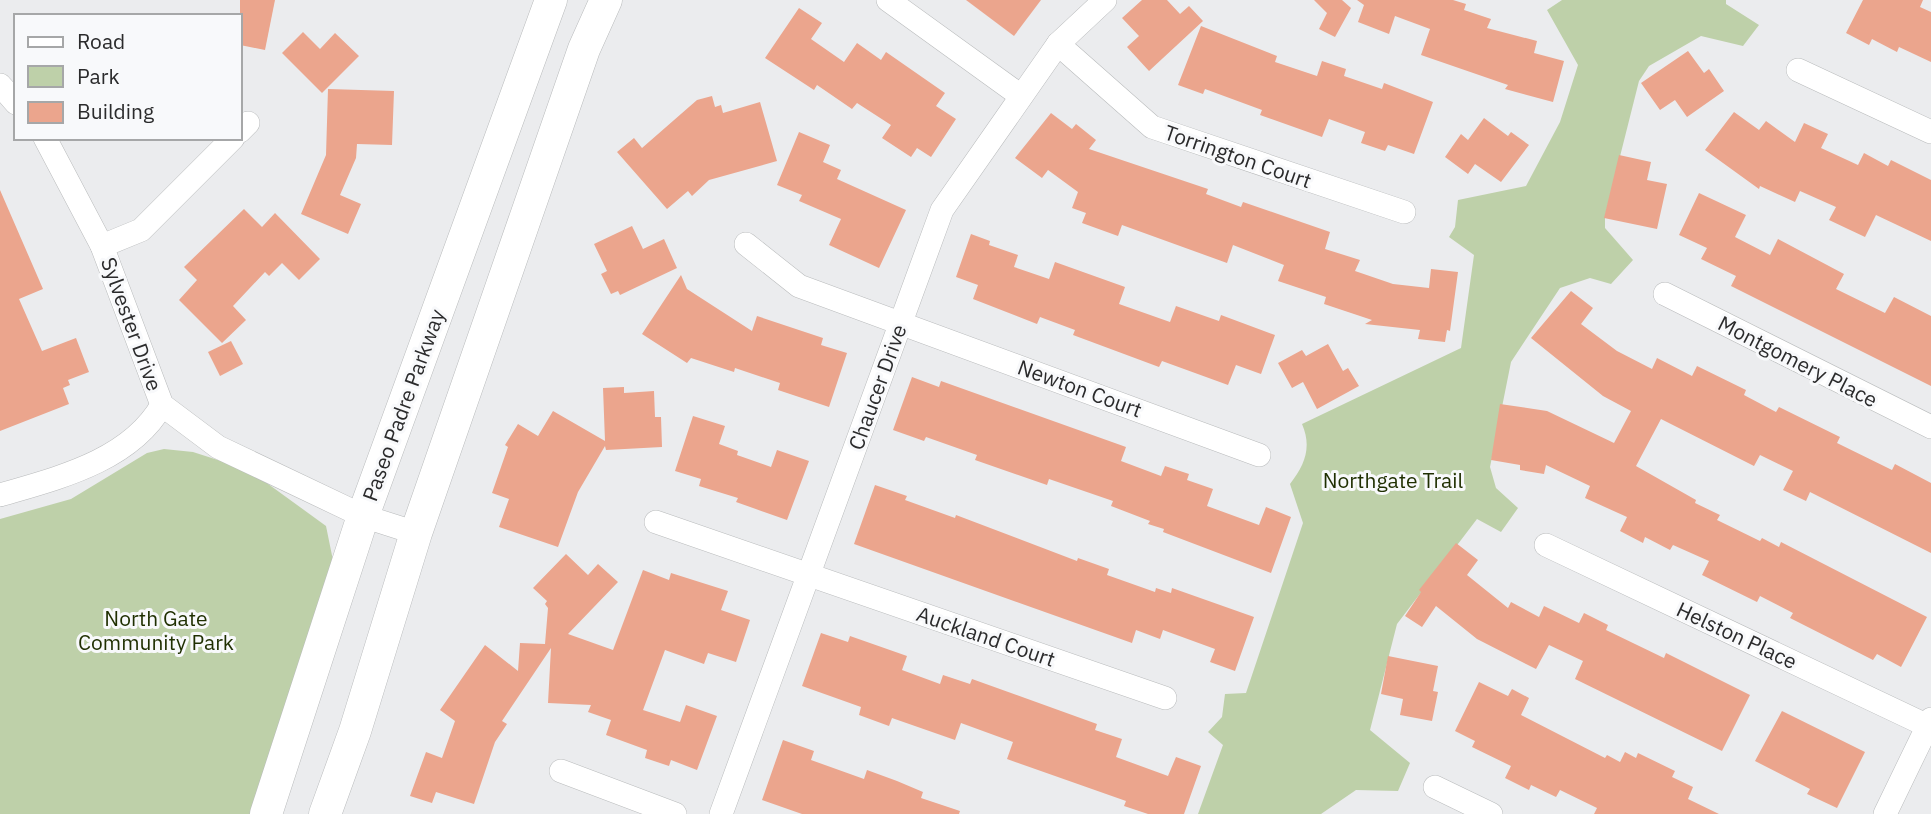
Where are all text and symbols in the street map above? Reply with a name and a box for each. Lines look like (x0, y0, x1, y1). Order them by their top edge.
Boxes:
legend (14, 14, 242, 140)
text: Road (77, 27, 125, 55)
text: Park (77, 62, 120, 90)
text: Building (77, 97, 154, 125)
street label: Torrington Court (1161, 118, 1315, 194)
street label: Sylvester Drive (95, 253, 169, 395)
street label: Paseo Padre Parkway (355, 305, 451, 505)
street label: Montgomery Place (1713, 309, 1883, 413)
street label: Chaucer Drive (841, 320, 913, 454)
street label: Newton Court (1014, 353, 1146, 423)
park label: Northgate Trail (1323, 466, 1464, 494)
street label: Helston Place (1672, 595, 1802, 675)
street label: Auckland Court (913, 599, 1059, 673)
park label: North Gate Community Park (78, 604, 234, 656)

